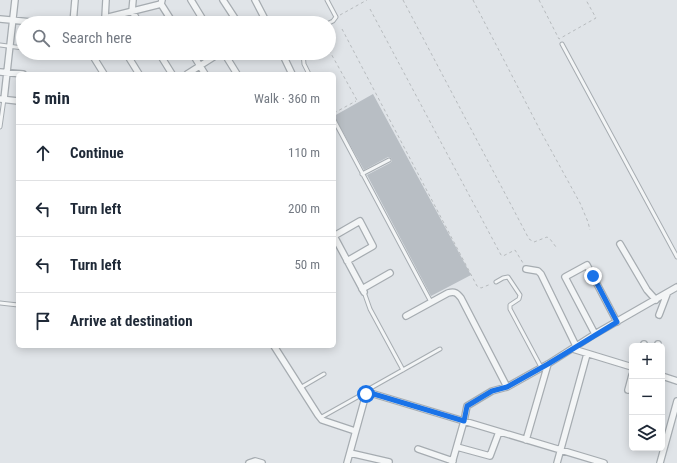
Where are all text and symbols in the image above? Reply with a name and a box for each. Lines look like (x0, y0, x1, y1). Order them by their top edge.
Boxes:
search box (16, 16, 336, 60)
icon: search (30, 27, 52, 49)
text: Search here (62, 29, 132, 47)
text: 5 min (32, 88, 70, 108)
text: Walk · 360 m (254, 91, 320, 106)
icon: ahead (32, 142, 54, 164)
text: Continue (70, 144, 124, 162)
text: 110 m (288, 145, 320, 160)
icon: left (32, 198, 54, 220)
text: Turn left (70, 200, 121, 218)
text: 200 m (288, 201, 320, 216)
icon: left (32, 254, 54, 276)
text: Turn left (70, 256, 121, 274)
text: 50 m (294, 257, 320, 272)
route end (584, 267, 602, 285)
icon: arrive (32, 310, 54, 332)
text: Arrive at destination (70, 312, 193, 330)
map controls (629, 343, 665, 451)
button: + (629, 343, 665, 379)
button: − (629, 379, 665, 415)
route start (357, 385, 375, 403)
button: layers (629, 415, 665, 451)

